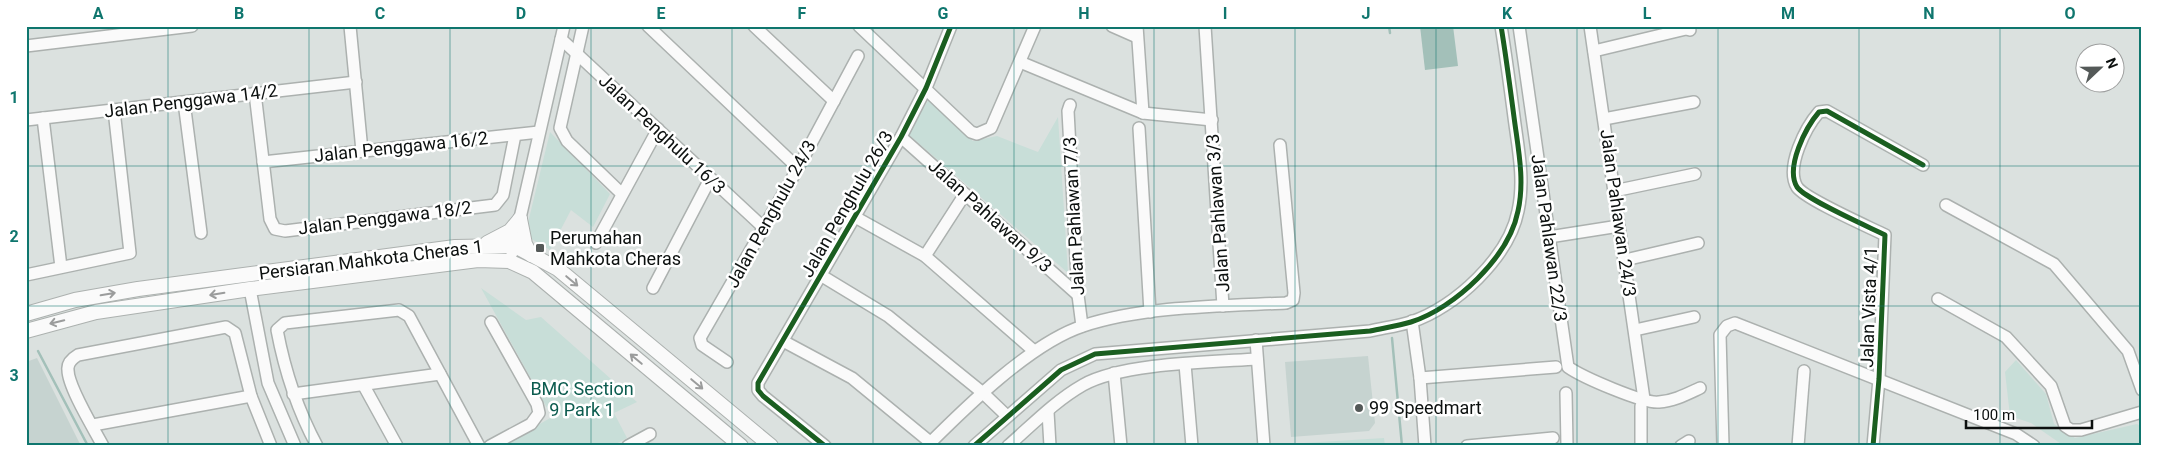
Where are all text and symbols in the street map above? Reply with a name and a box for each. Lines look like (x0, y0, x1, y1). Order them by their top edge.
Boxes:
text: A (93, 4, 104, 23)
text: B (234, 4, 244, 23)
text: C (375, 4, 385, 23)
text: D (516, 4, 526, 23)
text: E (657, 4, 666, 23)
text: F (798, 4, 807, 23)
text: G (938, 4, 949, 23)
text: H (1078, 4, 1090, 23)
text: I (1223, 4, 1227, 23)
text: J (1362, 4, 1370, 23)
text: K (1502, 4, 1513, 23)
text: L (1643, 4, 1652, 23)
text: M (1781, 4, 1795, 23)
text: N (1923, 4, 1935, 23)
text: O (2064, 4, 2076, 23)
north arrow (2076, 42, 2126, 92)
text: N (2103, 56, 2121, 71)
street label: Jalan Penghulu 16/3 (595, 70, 730, 198)
street label: Jalan Penggawa 14/2 (103, 79, 279, 122)
text: 1 (9, 88, 19, 107)
street label: Jalan Penggawa 16/2 (313, 127, 489, 166)
street label: Jalan Penghulu 26/3 (796, 127, 897, 281)
street label: Jalan Pahlawan 24/3 (1596, 128, 1641, 298)
street label: Jalan Pahlawan 3/3 (1201, 133, 1234, 293)
street label: Jalan Penghulu 24/3 (721, 136, 820, 291)
street label: Jalan Pahlawan 7/3 (1059, 136, 1088, 296)
street label: Jalan Pahlawan 22/3 (1527, 153, 1572, 323)
street label: Jalan Pahlawan 9/3 (924, 155, 1056, 277)
street label: Jalan Penggawa 18/2 (297, 196, 473, 239)
text: 2 (9, 227, 19, 246)
place label: Perumahan Mahkota Cheras (550, 227, 681, 269)
street label: Persiaran Mahkota Cheras 1 (258, 235, 484, 284)
marker: Perumahan Mahkota Cheras (534, 242, 546, 254)
street label: Jalan Vista 4/1 (1856, 246, 1881, 368)
one-way arrow (566, 275, 579, 286)
one-way arrow (99, 289, 115, 299)
one-way arrow (210, 289, 226, 299)
one-way arrow (50, 318, 66, 327)
one-way arrow (630, 353, 643, 364)
text: 3 (9, 366, 19, 385)
park label: BMC Section 9 Park 1 (530, 378, 634, 420)
one-way arrow (691, 379, 704, 390)
place label: 99 Speedmart (1369, 397, 1482, 418)
scale bar (1966, 397, 2092, 429)
marker: 99 Speedmart (1353, 402, 1365, 414)
text: 100 m (1973, 406, 2015, 424)

